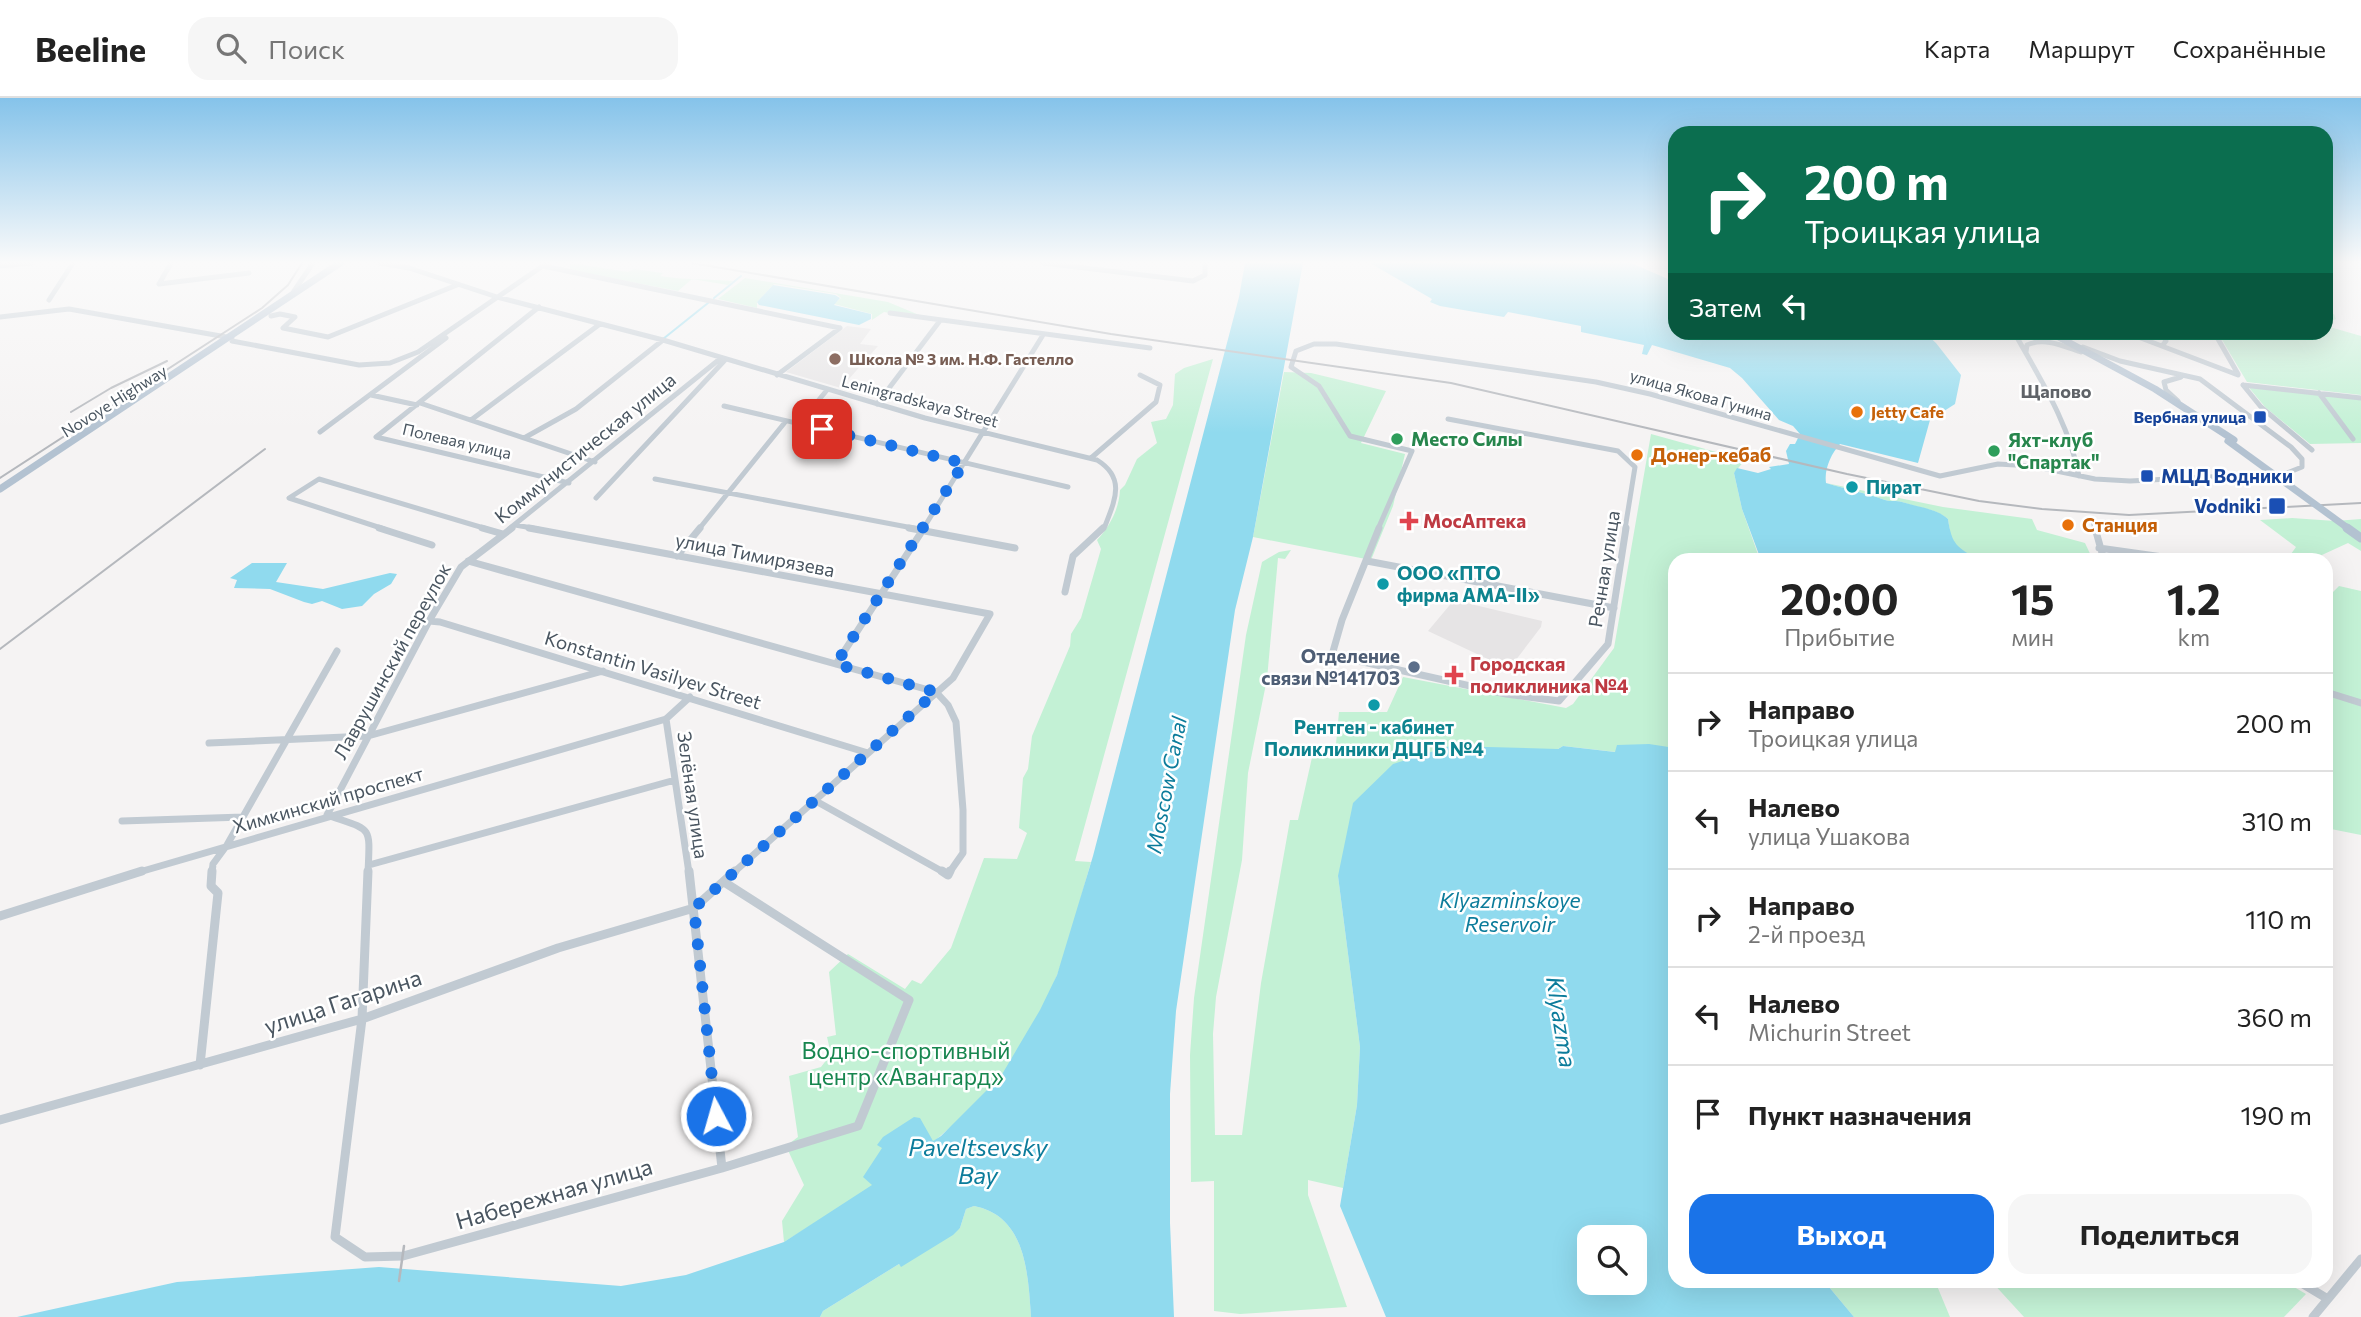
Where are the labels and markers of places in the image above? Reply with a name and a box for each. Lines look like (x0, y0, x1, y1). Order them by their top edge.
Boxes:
place label: Школа № 3 им. Н.Ф. Гастелло (849, 349, 1074, 368)
marker: Школа № 3 им. Н.Ф. Гастелло (827, 351, 843, 367)
pin (792, 399, 852, 459)
place label: Jetty Cafe (1871, 402, 1944, 421)
marker: Jetty Cafe (1849, 404, 1865, 420)
place label: Вербная улица (2133, 407, 2246, 426)
marker: Вербная улица (2252, 409, 2268, 425)
place label: Место Силы (1411, 427, 1523, 450)
place label: Яхт-клуб "Спартак" (2008, 428, 2100, 473)
marker: Место Силы (1389, 431, 1405, 447)
place label: Донер-кебаб (1651, 443, 1771, 466)
marker: Яхт-клуб "Спартак" (1986, 443, 2002, 459)
marker: Донер-кебаб (1629, 447, 1645, 463)
place label: МЦД Водники (2161, 464, 2293, 487)
marker: МЦД Водники (2139, 468, 2155, 484)
place label: Пират (1866, 475, 1922, 498)
marker: Пират (1844, 479, 1860, 495)
place label: Vodniki (2194, 494, 2261, 517)
marker: Vodniki (2267, 496, 2287, 516)
place label: МосАптека (1423, 509, 1526, 532)
marker: МосАптека (1401, 513, 1417, 529)
place label: Станция (2082, 513, 2158, 536)
marker: Станция (2060, 517, 2076, 533)
place label: ООО «ПТО фирма АМА-II» (1397, 561, 1540, 606)
marker: ООО «ПТО фирма АМА-II» (1375, 576, 1391, 592)
place label: Отделение связи №141703 (1261, 644, 1400, 689)
place label: Городская поликлиника №4 (1470, 652, 1629, 697)
marker: Отделение связи №141703 (1406, 659, 1422, 675)
marker: Городская поликлиника №4 (1444, 665, 1464, 685)
marker: Рентген - кабинет Поликлиники ДЦГБ №4 (1366, 697, 1382, 713)
place label: Рентген - кабинет Поликлиники ДЦГБ №4 (1264, 715, 1484, 760)

